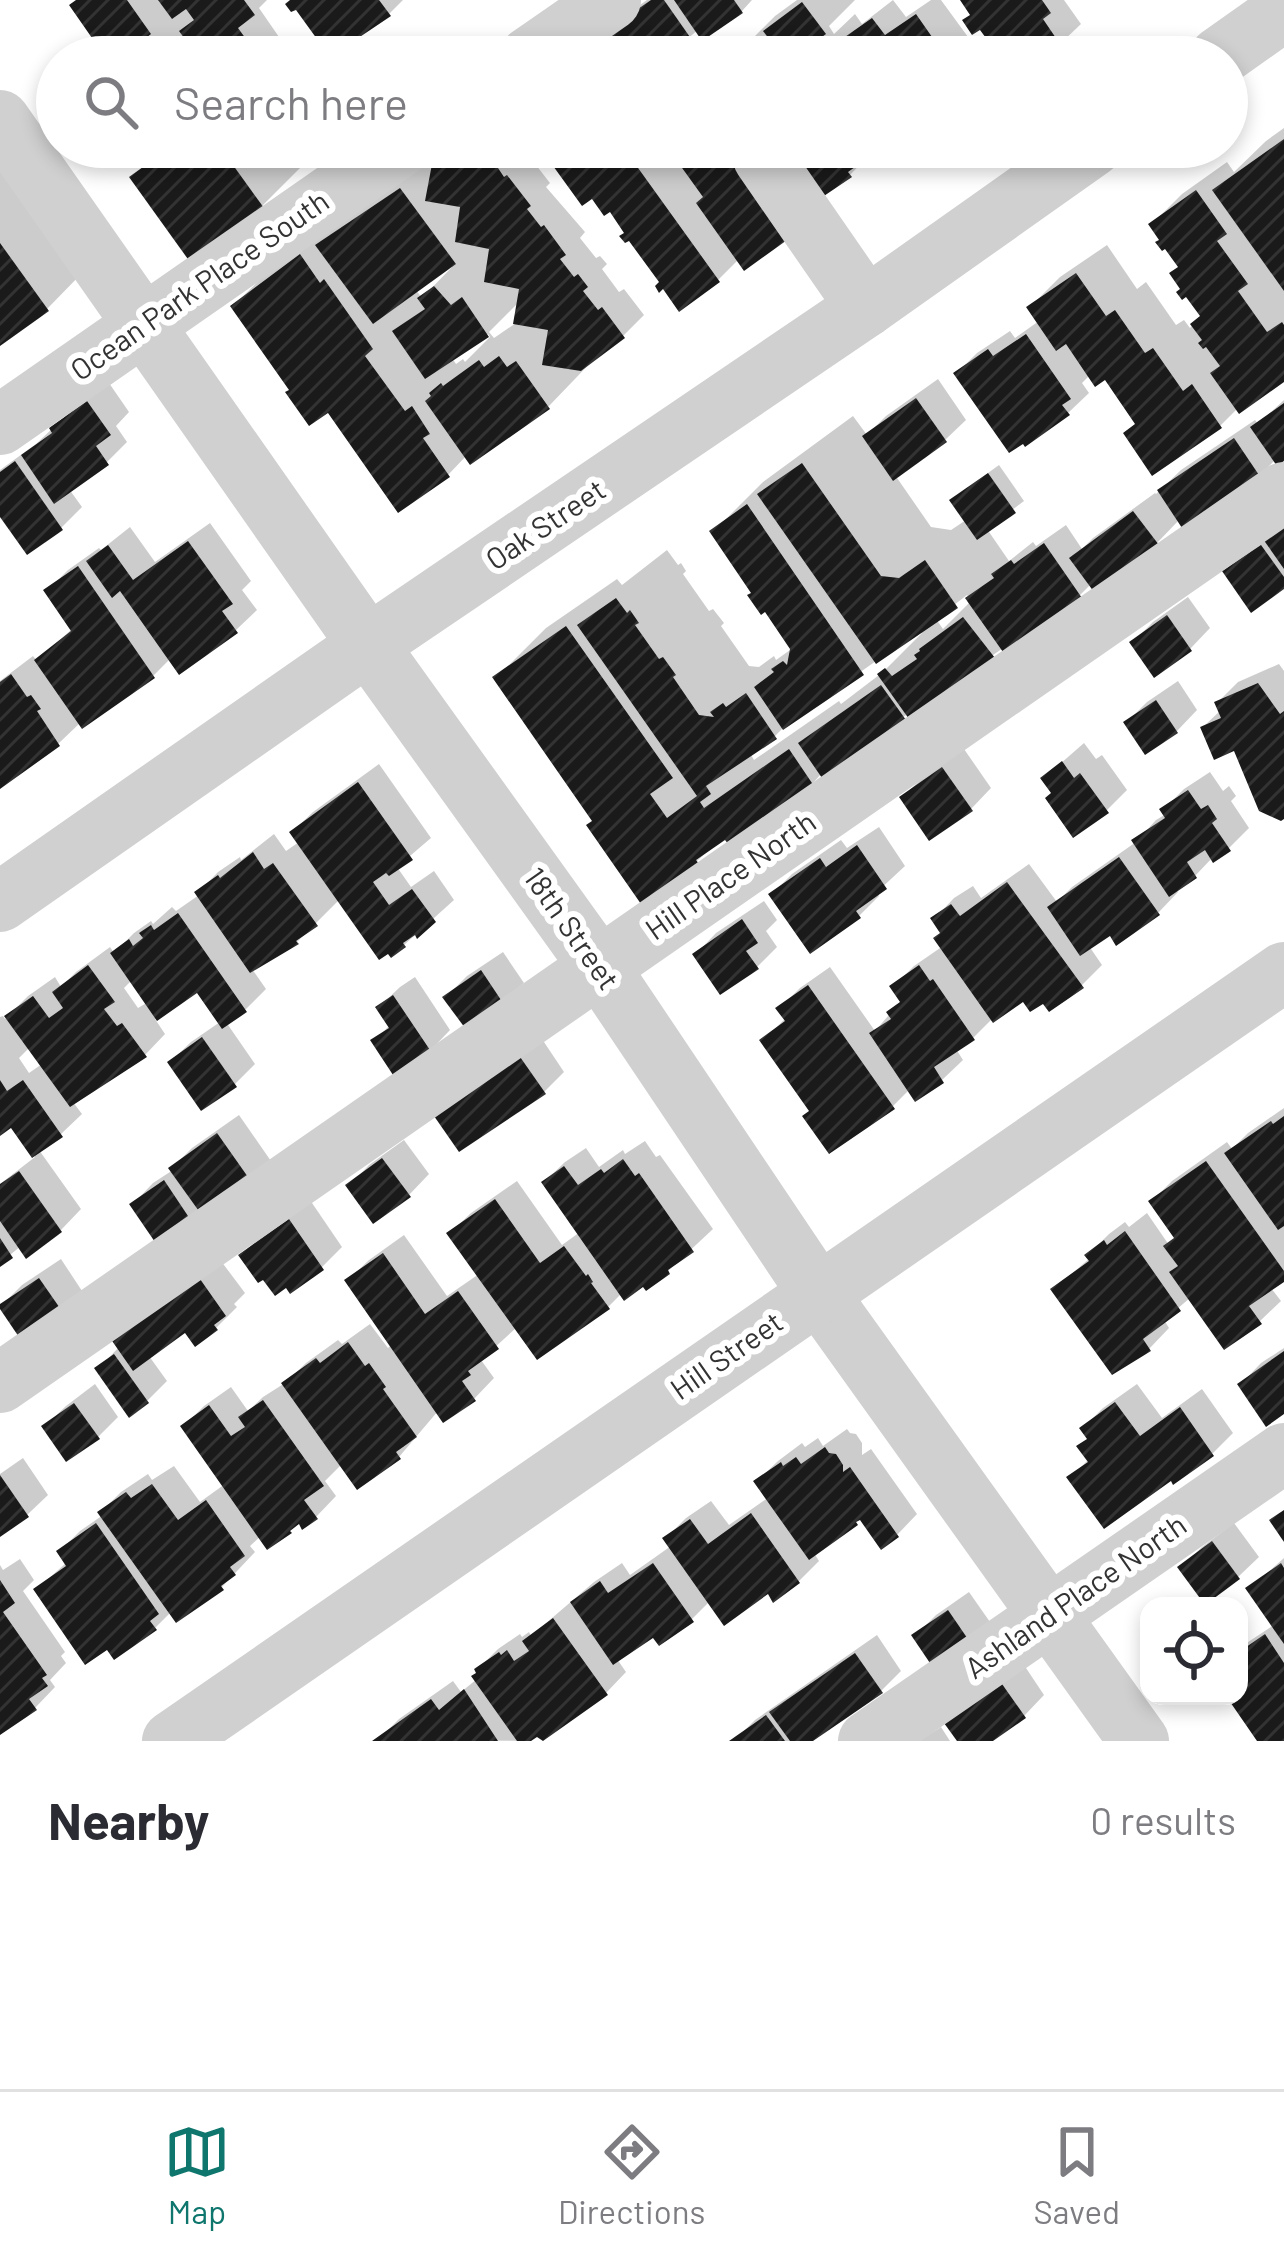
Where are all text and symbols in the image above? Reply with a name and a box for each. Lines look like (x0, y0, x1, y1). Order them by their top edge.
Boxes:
search box (36, 36, 1248, 168)
icon: search (78, 69, 144, 135)
text: Search here (174, 75, 408, 129)
street label: Ocean Park Place South (63, 182, 335, 387)
street label: Oak Street (478, 470, 612, 576)
street label: Hill Place North (638, 802, 822, 946)
street label: 18th Street (517, 860, 628, 996)
street label: Hill Street (663, 1303, 789, 1406)
street label: Ashland Place North (957, 1505, 1192, 1685)
map controls (1140, 1597, 1248, 1705)
button: locate (1140, 1597, 1248, 1705)
text: Nearby (48, 1789, 209, 1850)
text: 0 results (1090, 1796, 1236, 1843)
tab: Map (164, 2119, 230, 2231)
tab: Directions (558, 2119, 705, 2231)
tab: Saved (1033, 2119, 1120, 2231)

